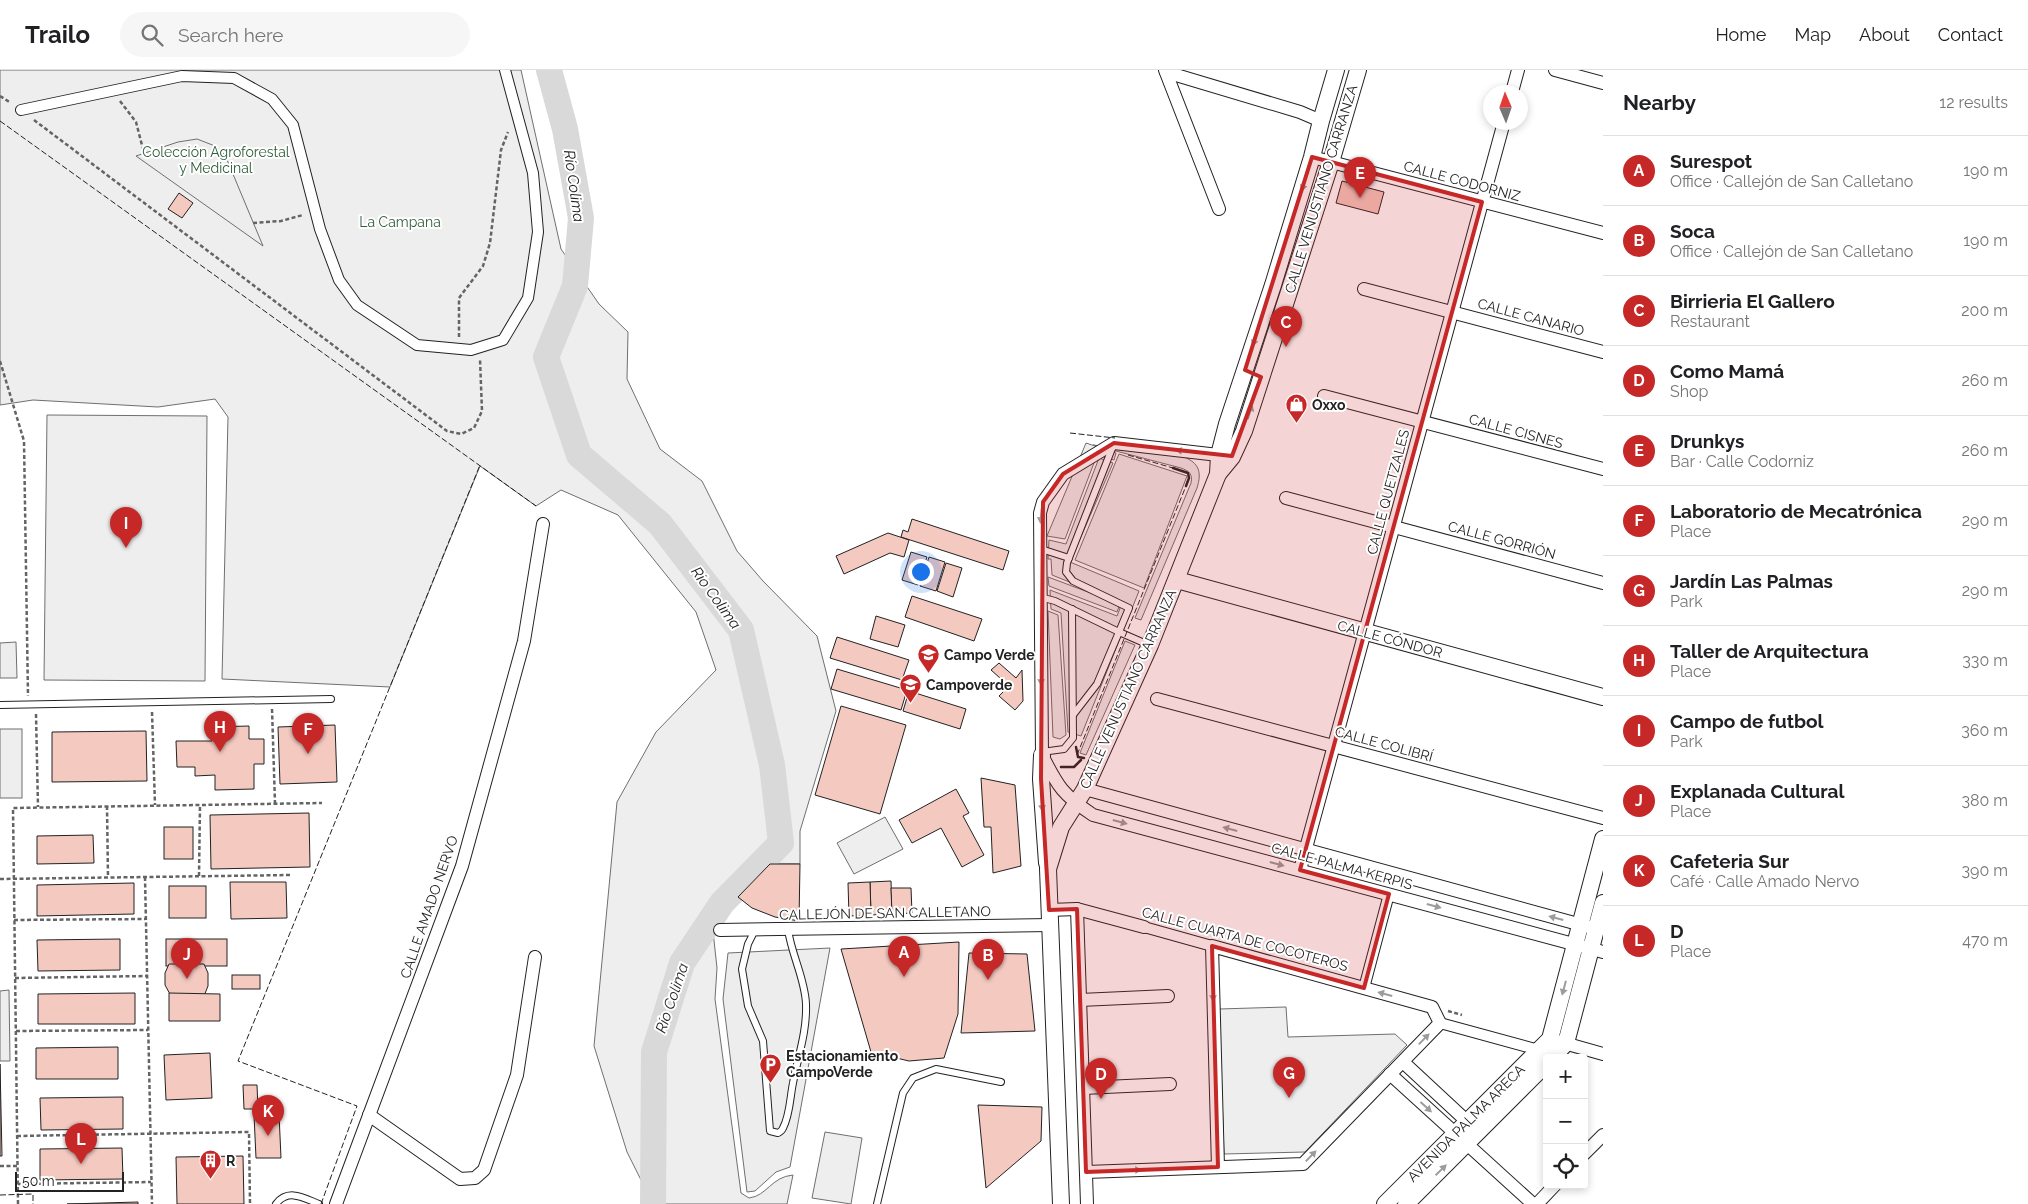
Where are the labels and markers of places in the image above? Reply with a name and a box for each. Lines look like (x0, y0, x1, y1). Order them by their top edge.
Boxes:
pin: E (1344, 157, 1376, 198)
pin: C (1270, 306, 1302, 347)
shop icon: Oxxo (1284, 393, 1308, 424)
place label: Oxxo (1312, 397, 1346, 413)
pin: I (110, 507, 142, 548)
school or university icon: Campo Verde (916, 643, 940, 674)
place label: Campo Verde (944, 647, 1035, 663)
school or university icon: Campoverde (898, 673, 922, 704)
place label: Campoverde (926, 677, 1013, 693)
pin: H (204, 711, 236, 752)
pin: F (292, 713, 324, 754)
pin: A (888, 936, 920, 977)
pin: J (171, 938, 203, 979)
pin: B (972, 939, 1004, 980)
place label: Estacionamiento CampoVerde (786, 1048, 899, 1080)
parking icon: Estacionamiento CampoVerde (758, 1052, 782, 1083)
pin: G (1273, 1057, 1305, 1098)
pin: D (1085, 1058, 1117, 1099)
pin: K (252, 1095, 284, 1136)
pin: L (65, 1123, 97, 1164)
building icon: R (198, 1149, 222, 1180)
place label: R (226, 1153, 236, 1169)

